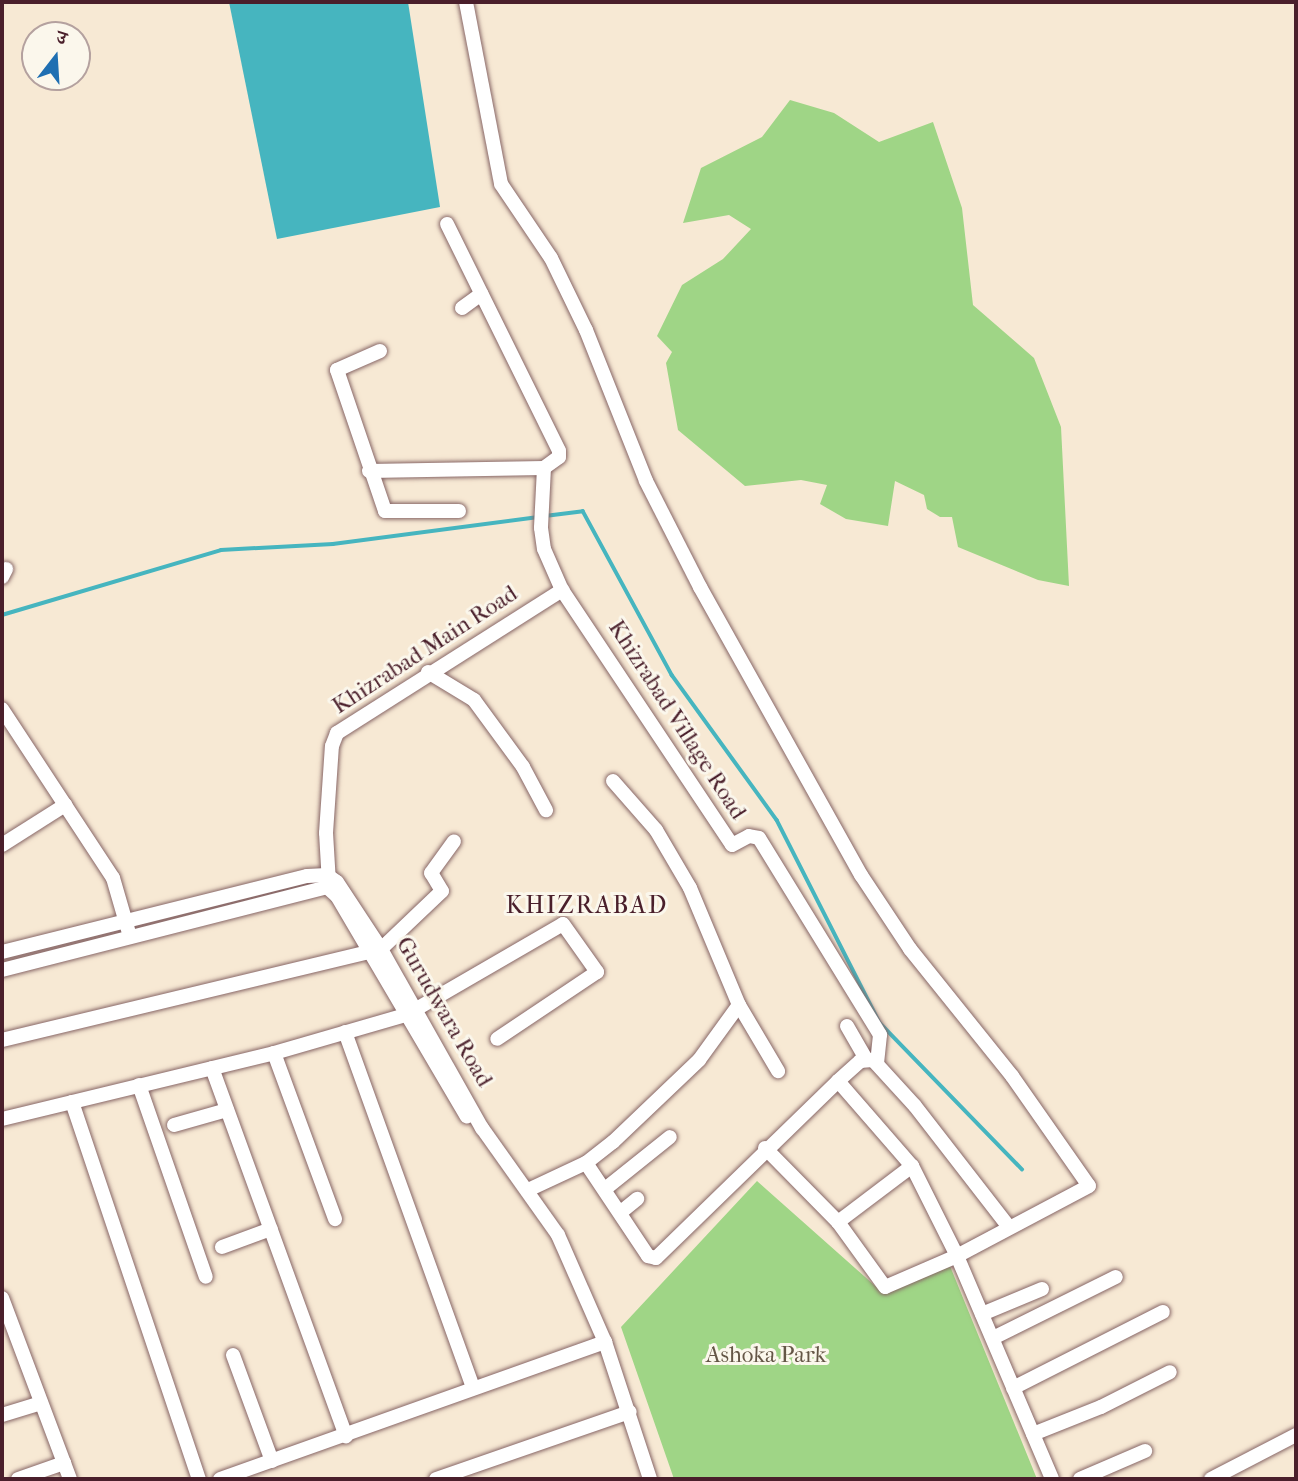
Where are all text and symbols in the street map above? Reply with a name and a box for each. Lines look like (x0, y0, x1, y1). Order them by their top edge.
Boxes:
north arrow (21, 21, 91, 91)
text: उ (54, 26, 69, 50)
street label: Khizrabad Main Road (327, 580, 523, 720)
street label: Khizrabad Village Road (602, 615, 752, 825)
district label: KHIZRABAD (507, 892, 667, 920)
street label: Gurudwara Road (390, 932, 498, 1092)
park label: Ashoka Park (706, 1341, 826, 1369)

